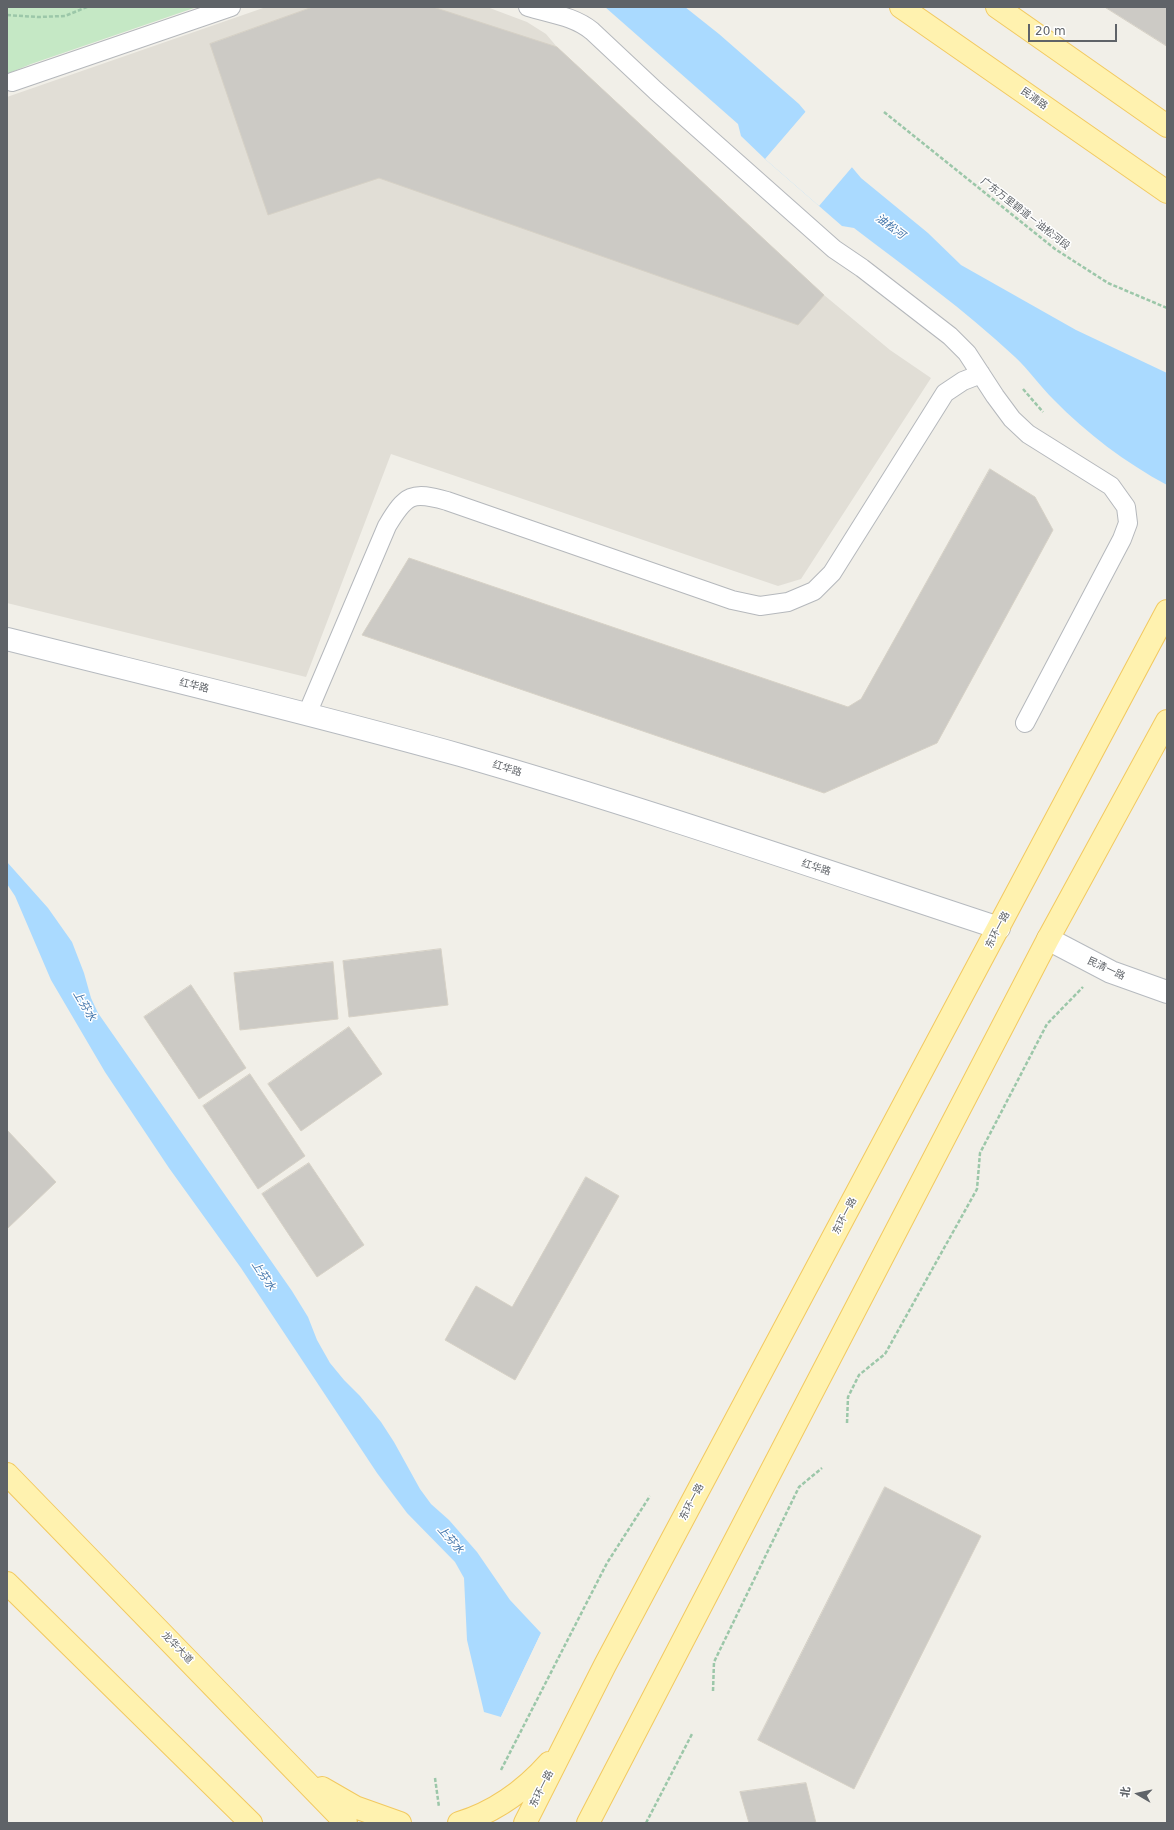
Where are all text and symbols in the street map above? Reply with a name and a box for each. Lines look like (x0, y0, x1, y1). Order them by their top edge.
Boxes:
scale bar (1030, 16, 1119, 42)
text: 20 m (1035, 24, 1066, 38)
street label: 民清路 (1018, 85, 1050, 113)
street label: 广东万里碧道－油松河段 (978, 175, 1072, 253)
water label: 油松河 (873, 212, 907, 242)
street label: 红华路 (178, 677, 210, 695)
street label: 红华路 (491, 759, 523, 779)
street label: 红华路 (800, 858, 832, 878)
street label: 东环一路 (983, 910, 1013, 950)
street label: 民清一路 (1085, 955, 1127, 983)
water label: 上芬水 (70, 988, 98, 1024)
street label: 东环一路 (830, 1196, 860, 1236)
water label: 上芬水 (248, 1259, 278, 1293)
street label: 东环一路 (677, 1482, 707, 1522)
water label: 上芬水 (434, 1523, 466, 1557)
street label: 龙华大道 (159, 1629, 195, 1667)
street label: 东环一路 (528, 1768, 556, 1810)
north arrow (1118, 1774, 1158, 1814)
text: 北 (1118, 1786, 1133, 1798)

